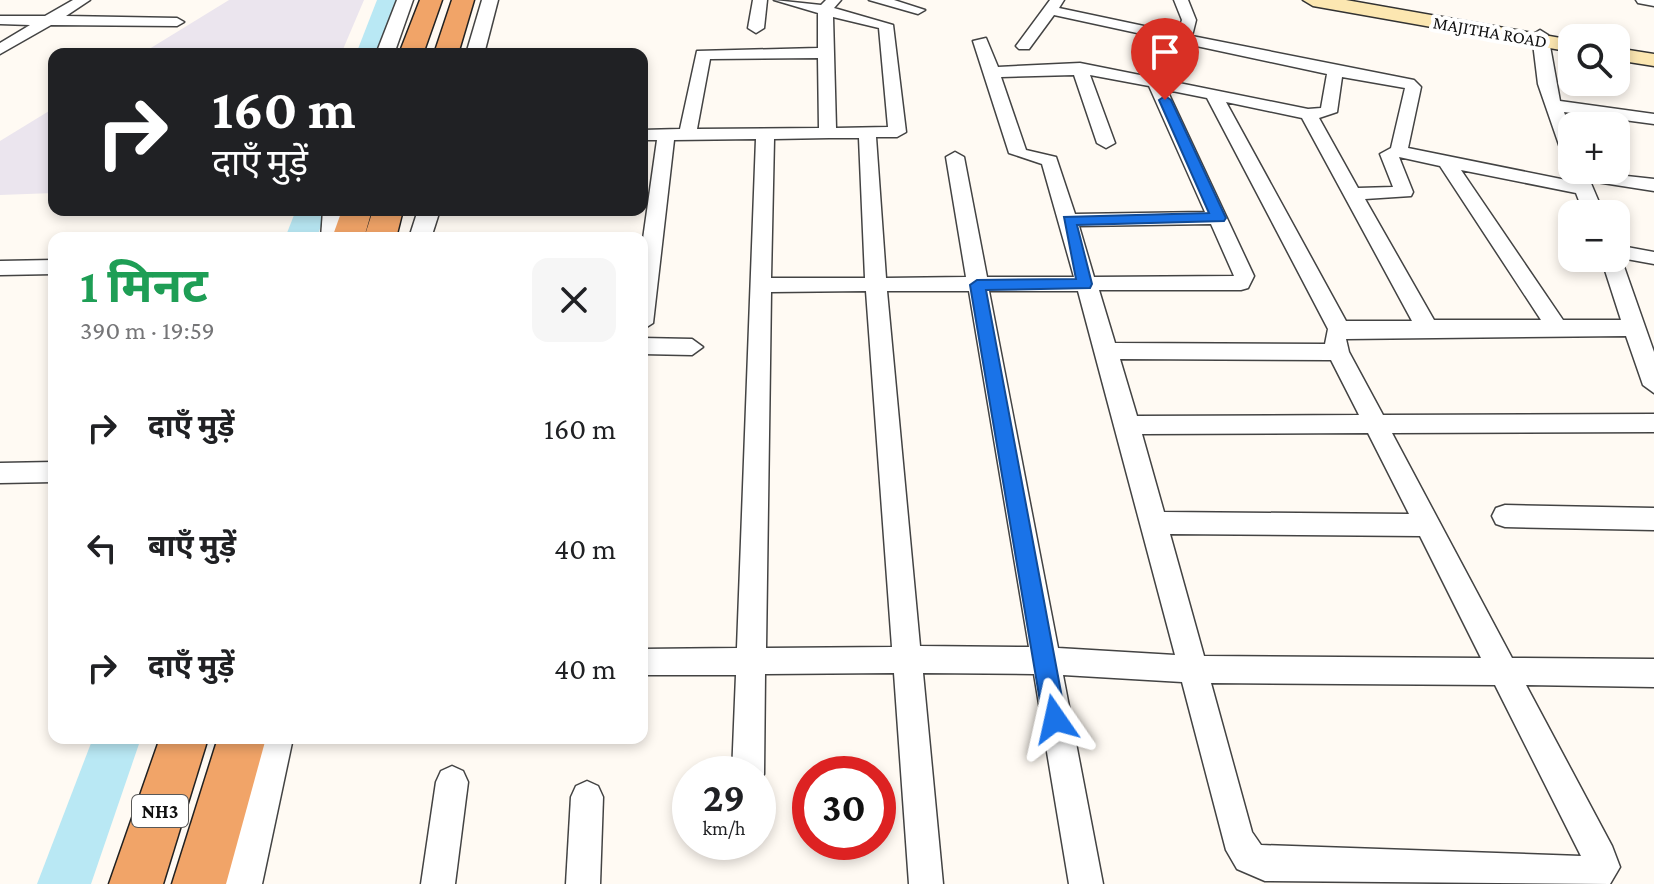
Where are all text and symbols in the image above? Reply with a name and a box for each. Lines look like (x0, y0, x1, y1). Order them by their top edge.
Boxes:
street label: MAJITHA ROAD (1432, 12, 1548, 52)
pin (1131, 18, 1199, 100)
map controls (1558, 24, 1630, 272)
button: search (1558, 24, 1630, 96)
icon: arrive (1143, 30, 1187, 74)
text: 160 m (212, 78, 356, 140)
icon: right (80, 80, 184, 184)
button: + (1558, 112, 1630, 184)
text: दाएँ मुड़ें (212, 143, 308, 183)
button: − (1558, 200, 1630, 272)
button: close (532, 258, 616, 342)
text: 1 मिनट (80, 259, 208, 312)
text: 390 m · 19:59 (80, 316, 215, 345)
icon: right (80, 406, 124, 450)
text: दाएँ मुड़ें (148, 409, 234, 442)
text: 160 m (544, 412, 616, 445)
icon: left (80, 526, 124, 570)
text: बाएँ मुड़ें (148, 529, 236, 562)
text: 40 m (554, 532, 616, 565)
icon: right (80, 646, 124, 690)
text: दाएँ मुड़ें (148, 649, 234, 682)
text: 40 m (554, 652, 616, 685)
position arrow (1013, 677, 1097, 761)
speed limit sign: 30 (792, 756, 896, 860)
text: 29 (703, 775, 745, 820)
road number: NH3 (132, 795, 188, 827)
text: km/h (702, 817, 746, 839)

